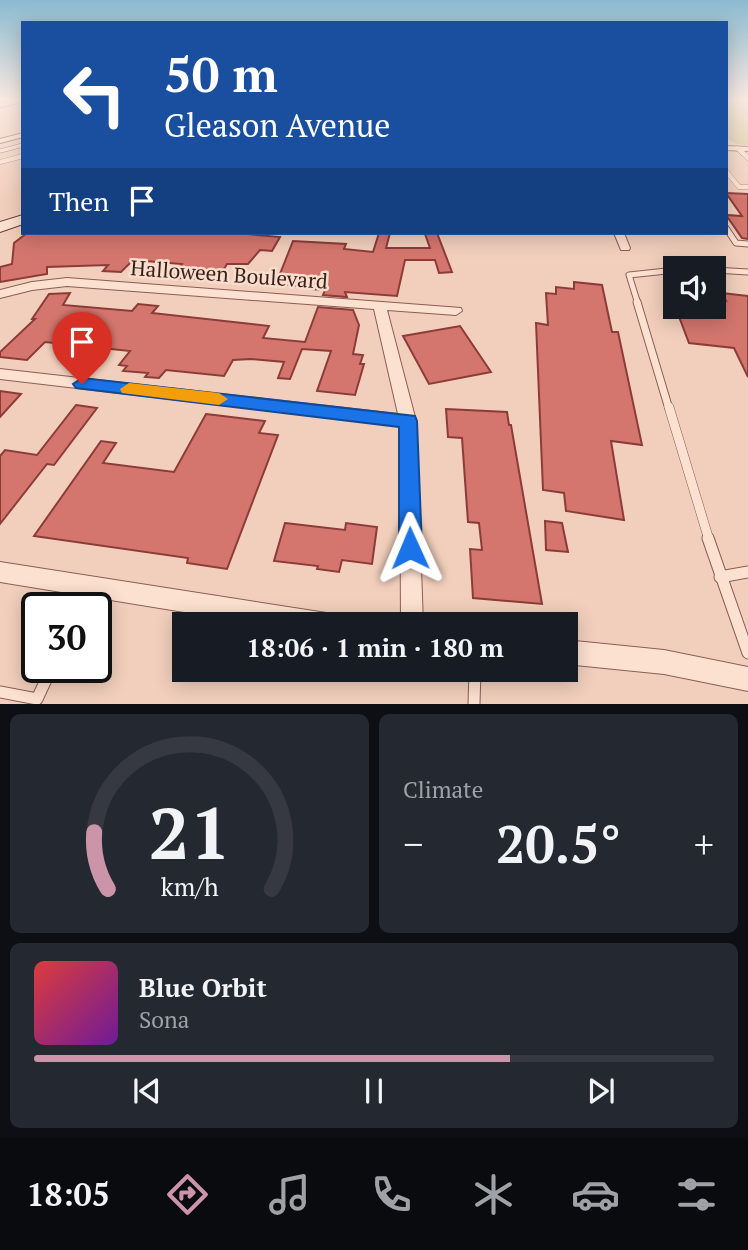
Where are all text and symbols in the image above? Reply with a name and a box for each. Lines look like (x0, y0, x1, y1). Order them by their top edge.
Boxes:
text: 50 m (164, 41, 278, 106)
icon: left (49, 49, 140, 140)
text: Gleason Avenue (164, 104, 390, 146)
icon: arrive (123, 182, 161, 220)
text: Then (49, 184, 109, 218)
street label: Halloween Boulevard (129, 253, 329, 295)
map controls (663, 256, 726, 319)
button: sound (663, 256, 726, 319)
pin (52, 312, 112, 384)
icon: arrive (63, 323, 101, 361)
position arrow (373, 511, 447, 585)
speed limit sign: 30 (21, 592, 112, 683)
text: 18:06 · 1 min · 180 m (246, 630, 504, 664)
text: Climate (403, 774, 483, 805)
text: 21 (148, 784, 231, 881)
text: 20.5° (496, 809, 621, 878)
text: − (403, 819, 423, 869)
text: + (694, 819, 714, 869)
text: km/h (161, 870, 219, 903)
text: Blue Orbit (139, 970, 267, 1004)
text: Sona (139, 1004, 189, 1035)
icon: previous (128, 1072, 166, 1110)
icon: pause (355, 1072, 393, 1110)
icon: next (582, 1072, 620, 1110)
icon: directions (163, 1170, 212, 1219)
icon: music (265, 1170, 314, 1219)
icon: phone (367, 1170, 416, 1219)
icon: climate (469, 1170, 518, 1219)
icon: car (571, 1170, 620, 1219)
icon: filters (672, 1170, 721, 1219)
text: 18:05 (26, 1173, 110, 1215)

